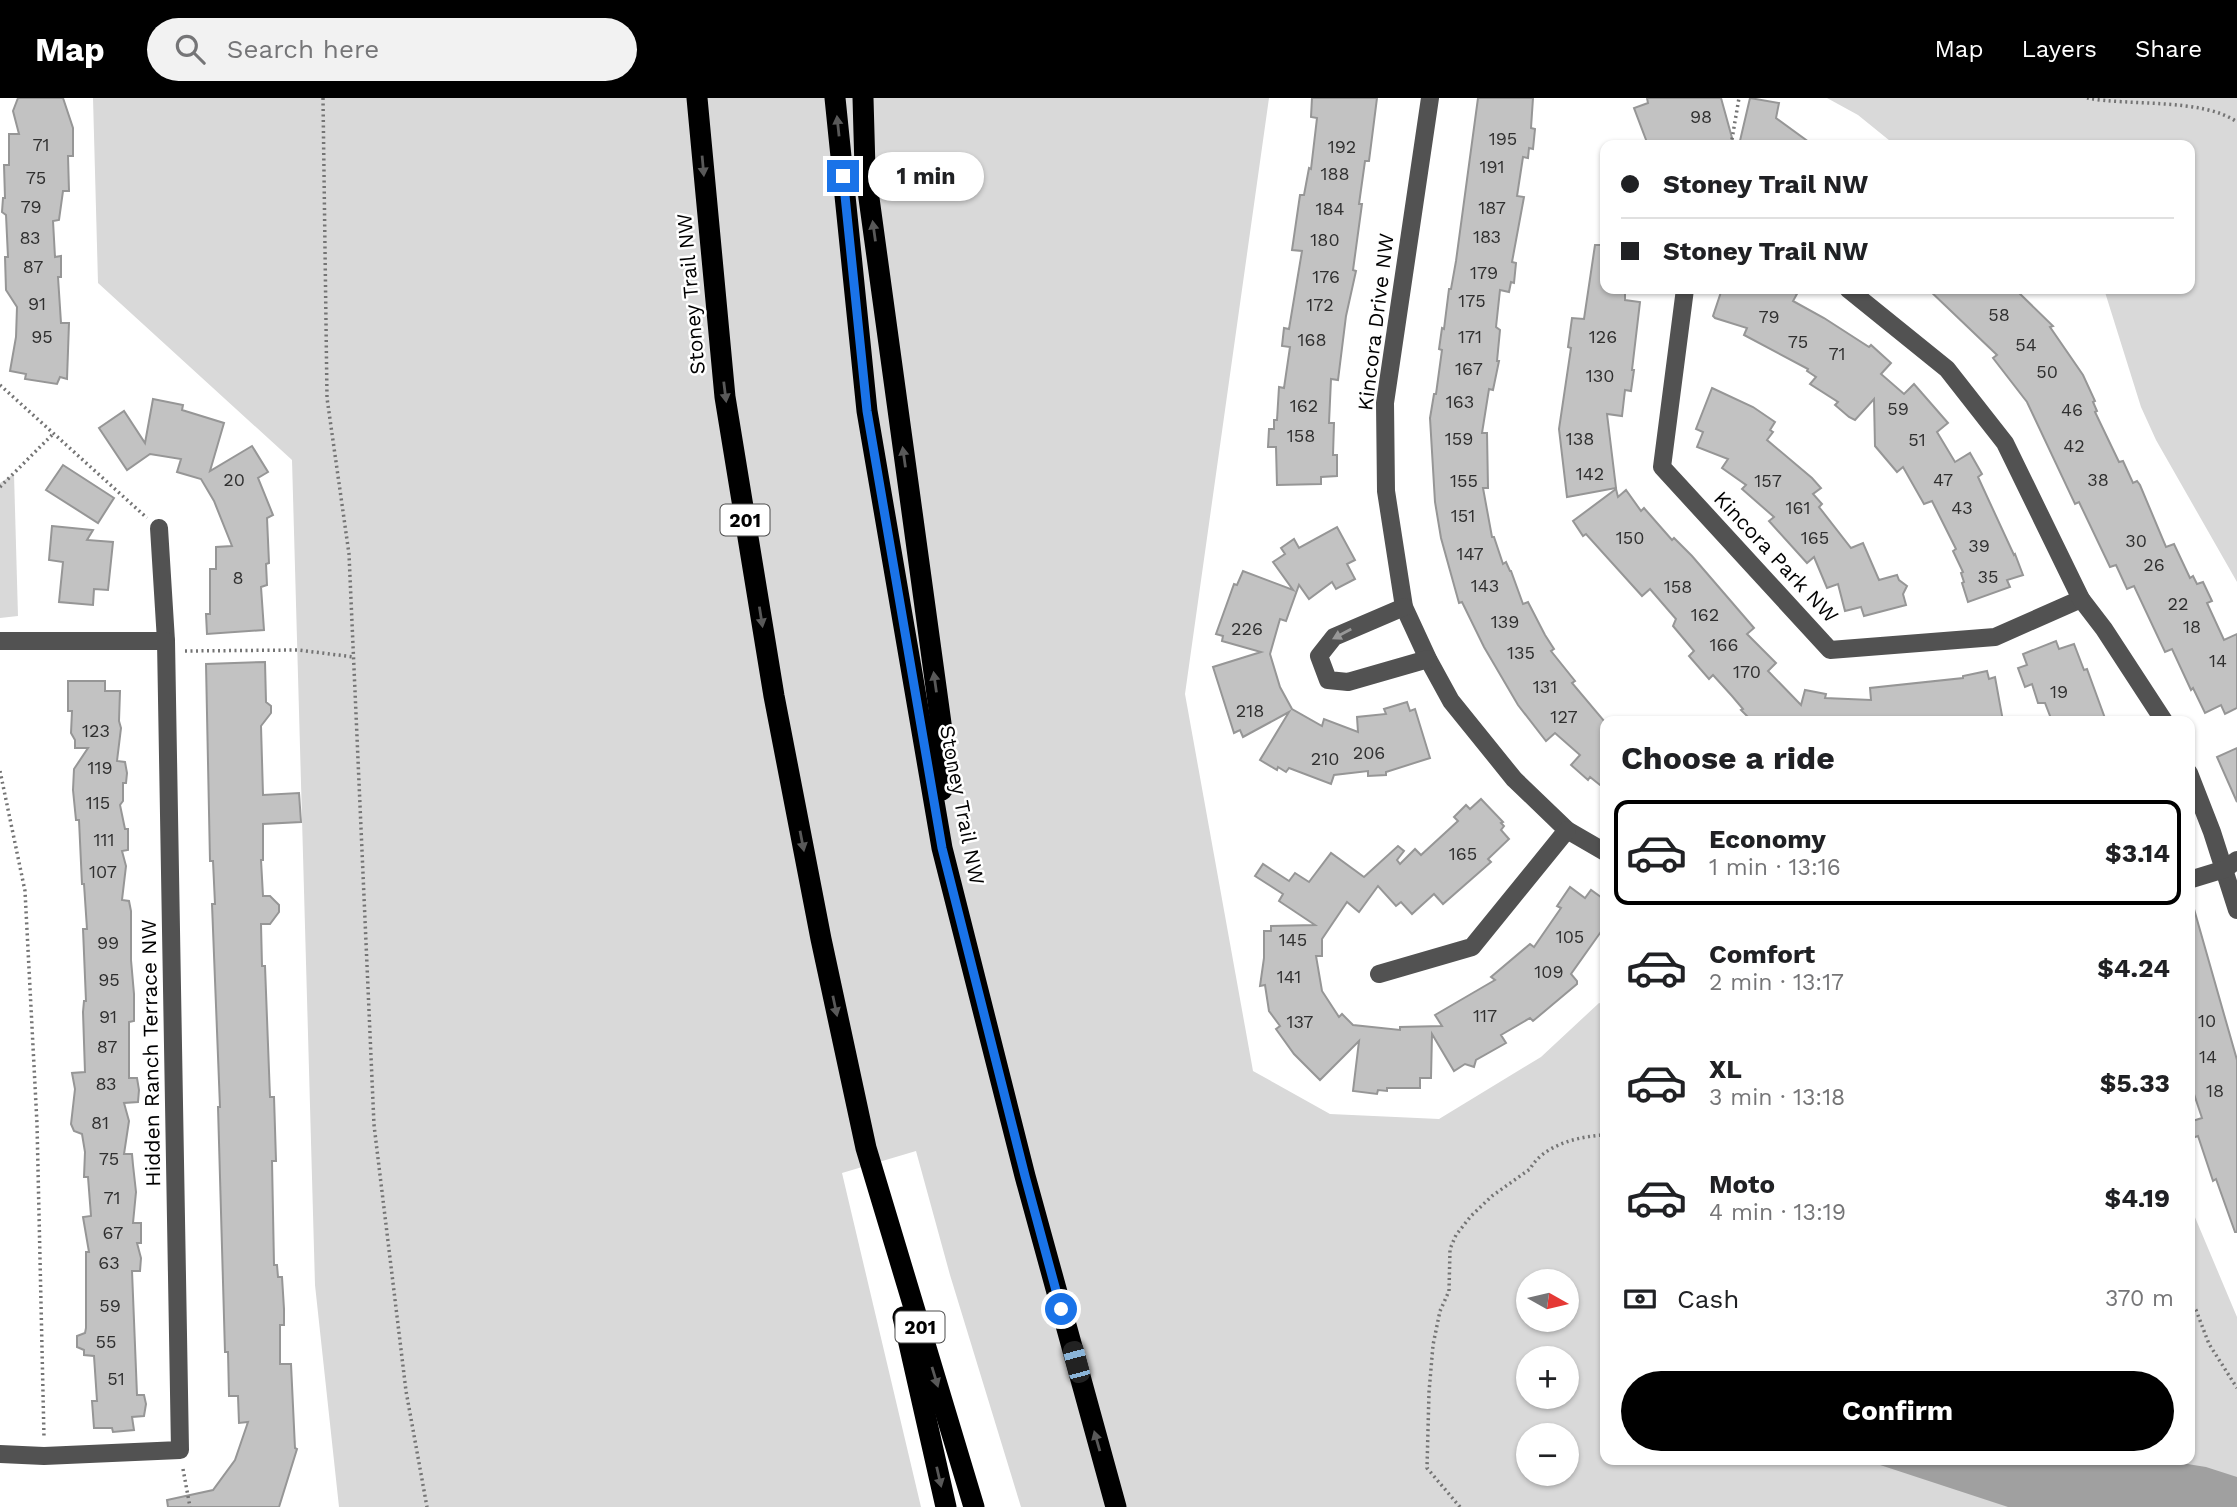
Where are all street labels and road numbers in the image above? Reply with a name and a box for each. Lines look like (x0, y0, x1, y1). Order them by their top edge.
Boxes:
street label: Stoney Trail NW (671, 212, 710, 376)
street label: Kincora Drive NW (1352, 232, 1399, 412)
street label: Kincora Park NW (1709, 486, 1844, 628)
road number: 201 (720, 504, 770, 536)
street label: Stoney Trail NW (935, 723, 990, 887)
street label: Hidden Ranch Terrace NW (136, 919, 165, 1187)
road number: 201 (895, 1312, 944, 1343)

